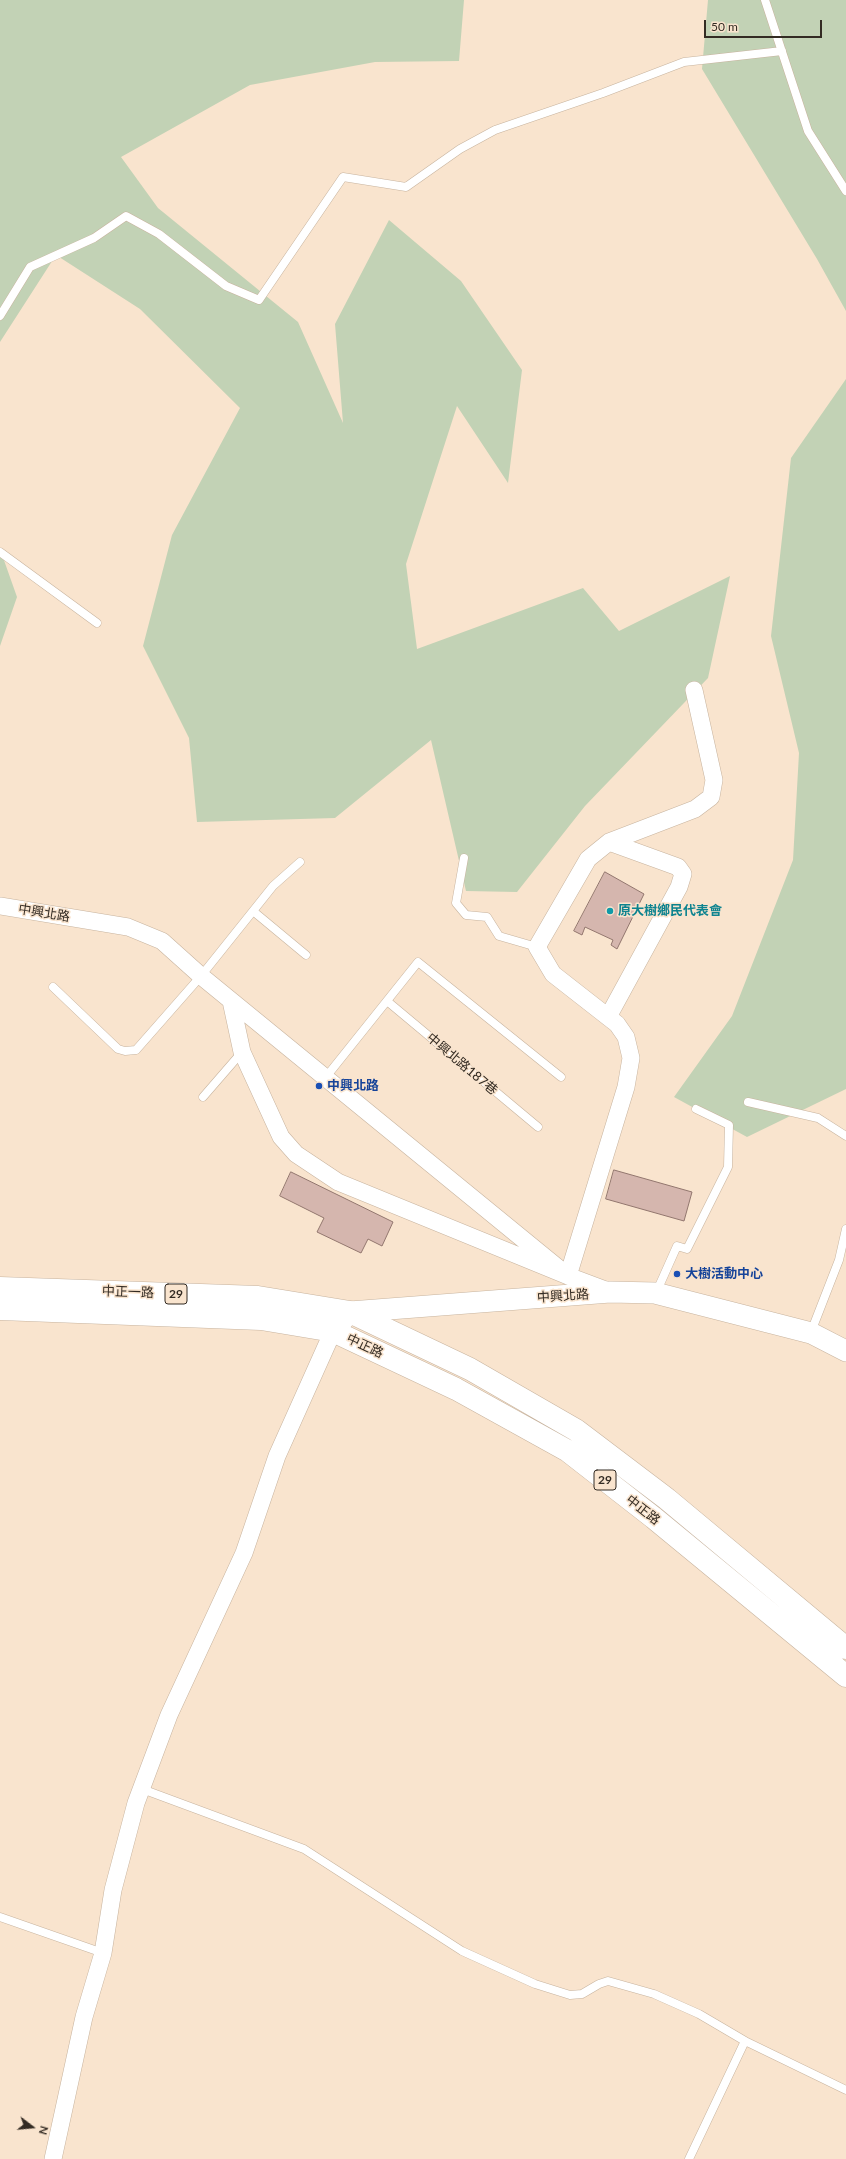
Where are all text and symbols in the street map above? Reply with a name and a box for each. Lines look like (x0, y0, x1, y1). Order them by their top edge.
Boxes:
scale bar (706, 12, 824, 38)
text: 50 m (711, 19, 738, 34)
street label: 中興北路 (17, 901, 71, 925)
place label: 原大樹鄉民代表會 (618, 903, 722, 919)
marker: 原大樹鄉民代表會 (605, 906, 615, 916)
street label: 中興北路187巷 (423, 1030, 501, 1098)
place label: 中興北路 (327, 1078, 379, 1094)
marker: 中興北路 (314, 1081, 324, 1091)
place label: 大樹活動中心 (685, 1266, 763, 1282)
marker: 大樹活動中心 (672, 1269, 682, 1279)
street label: 中正一路 (102, 1283, 154, 1301)
road number: 29 (165, 1284, 187, 1304)
street label: 中興北路 (537, 1286, 589, 1306)
street label: 中正路 (344, 1331, 386, 1361)
road number: 29 (594, 1470, 616, 1490)
street label: 中正路 (623, 1492, 663, 1528)
north arrow (12, 2107, 52, 2147)
text: N (37, 2125, 51, 2136)

